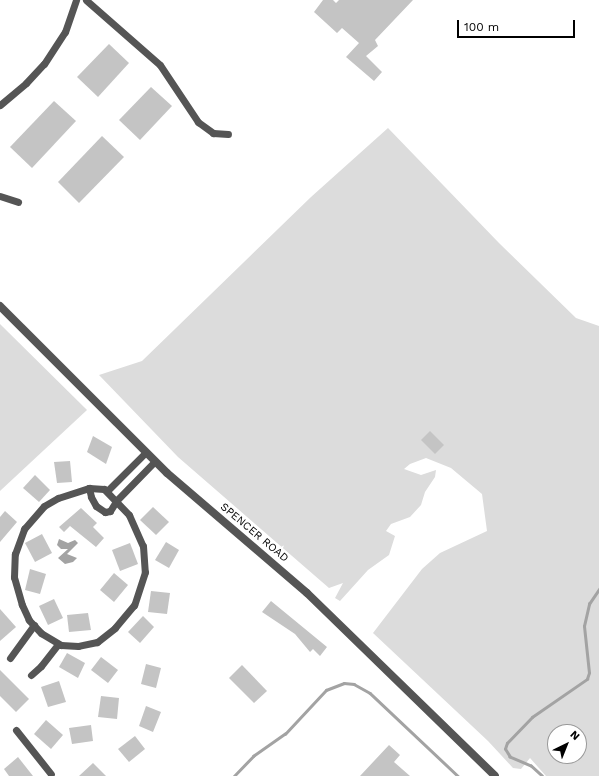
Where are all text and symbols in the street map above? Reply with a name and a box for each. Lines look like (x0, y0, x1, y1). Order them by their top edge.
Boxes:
scale bar (459, 12, 577, 38)
text: 100 m (464, 20, 499, 34)
street label: SPENCER ROAD (217, 501, 291, 565)
north arrow (547, 724, 587, 764)
text: N (567, 728, 582, 743)

